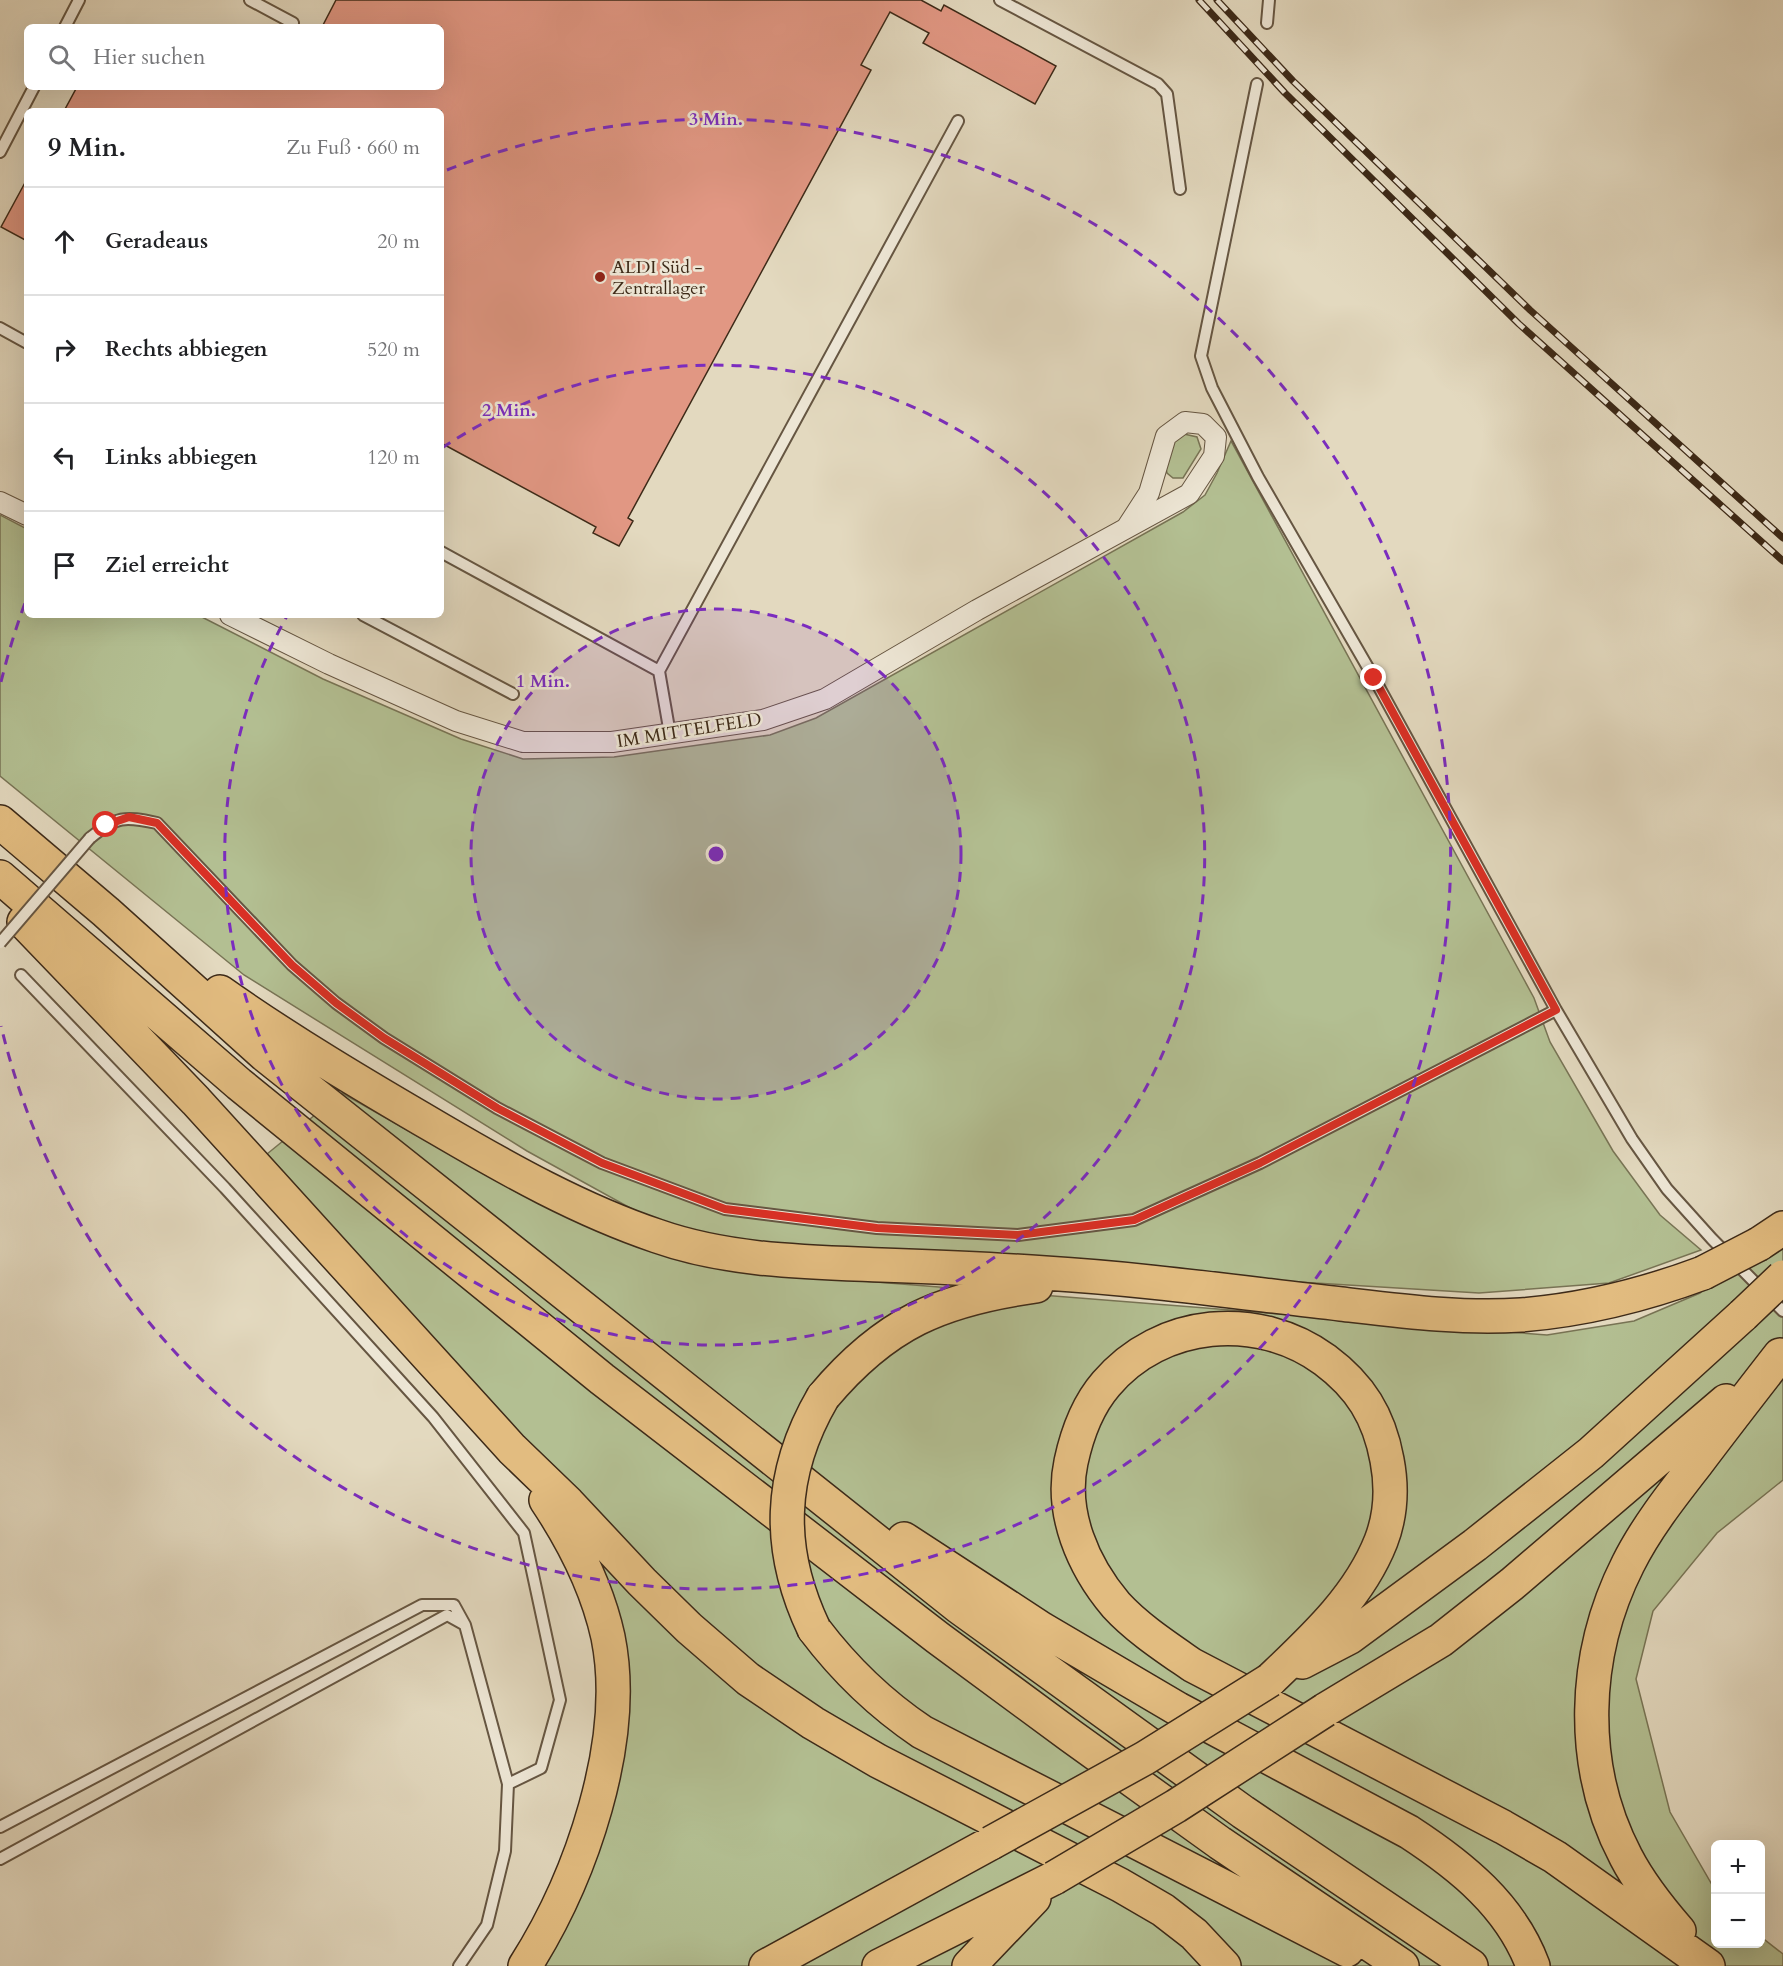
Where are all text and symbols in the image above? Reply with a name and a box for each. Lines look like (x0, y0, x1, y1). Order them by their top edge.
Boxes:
search box (24, 24, 444, 90)
icon: search (45, 41, 78, 74)
text: Hier suchen (93, 42, 206, 72)
text: 3 Min. (689, 107, 743, 132)
text: 9 Min. (48, 130, 126, 165)
text: Zu Fuß · 660 m (286, 134, 420, 161)
icon: ahead (48, 225, 81, 258)
text: Geradeaus (105, 226, 208, 256)
text: 20 m (377, 228, 420, 255)
place label: ALDI Süd - Zentrallager (612, 255, 705, 301)
marker: ALDI Süd - Zentrallager (593, 270, 607, 284)
icon: right (48, 333, 81, 366)
text: Rechts abbiegen (105, 334, 268, 364)
text: 520 m (367, 336, 420, 363)
text: 2 Min. (482, 398, 536, 423)
icon: left (48, 441, 81, 474)
text: Links abbiegen (105, 442, 257, 472)
text: 120 m (367, 444, 420, 471)
icon: arrive (48, 549, 81, 582)
text: Ziel erreicht (105, 550, 229, 580)
route end (1360, 664, 1386, 690)
text: 1 Min. (516, 669, 570, 694)
street label: IM MITTELFELD (615, 707, 763, 754)
route start (92, 811, 118, 837)
centre of rings (706, 844, 726, 864)
map controls (1711, 1840, 1765, 1948)
button: + (1711, 1840, 1765, 1894)
button: − (1711, 1894, 1765, 1948)

